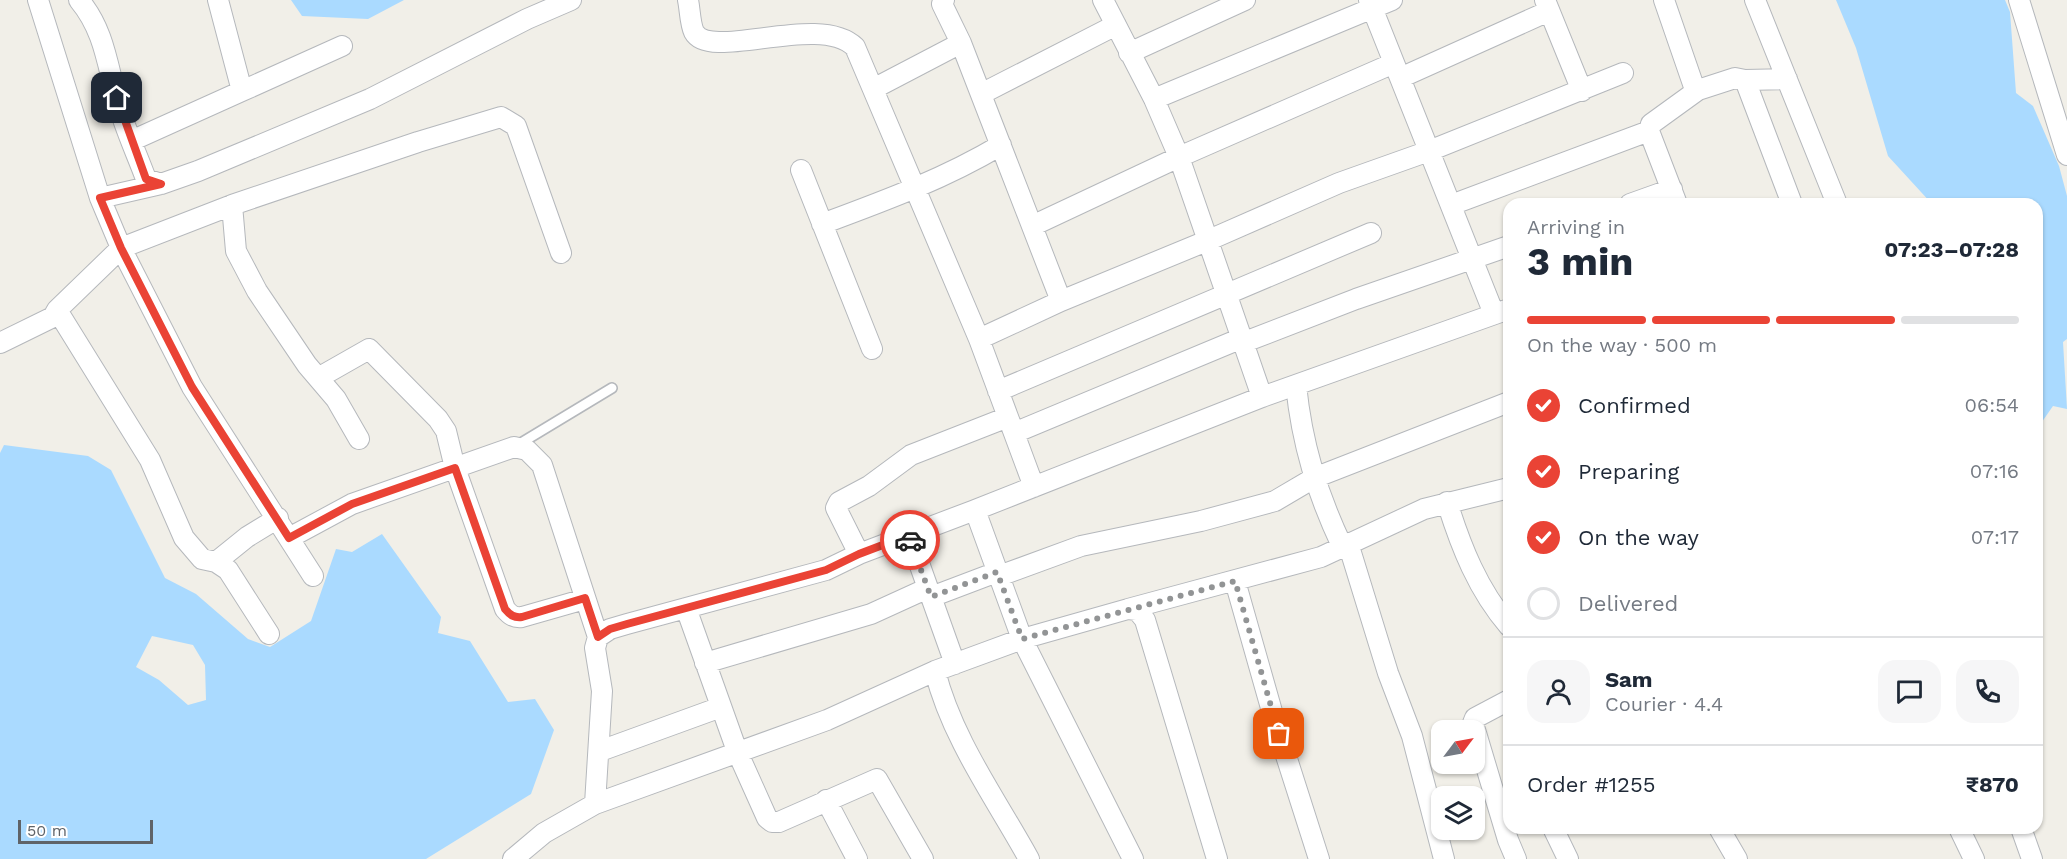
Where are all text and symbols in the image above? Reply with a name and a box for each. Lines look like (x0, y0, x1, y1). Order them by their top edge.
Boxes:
pin (91, 72, 142, 123)
icon: home (100, 81, 133, 114)
text: Arriving in (1527, 215, 1625, 239)
text: 07:23–07:28 (1884, 237, 2019, 262)
text: 3 min (1527, 239, 1634, 284)
text: On the way · 500 m (1527, 333, 1717, 357)
icon: check (1527, 389, 1560, 422)
text: Confirmed (1578, 393, 1691, 418)
text: 06:54 (1965, 393, 2019, 417)
icon: check (1527, 455, 1560, 488)
text: Preparing (1578, 459, 1679, 484)
text: 07:16 (1970, 459, 2019, 483)
courier (880, 510, 940, 570)
icon: check (1527, 521, 1560, 554)
icon: car (894, 524, 927, 557)
text: On the way (1578, 525, 1699, 550)
text: 07:17 (1971, 525, 2019, 549)
text: Delivered (1578, 591, 1678, 616)
button: person (1527, 660, 1590, 723)
button: chat (1878, 660, 1941, 723)
button: phone (1956, 660, 2019, 723)
text: Sam (1605, 667, 1653, 692)
text: Courier · 4.4 (1605, 692, 1723, 716)
pin (1253, 708, 1304, 759)
icon: bag (1262, 717, 1295, 750)
north arrow (1431, 720, 1485, 774)
map controls (1431, 720, 1485, 840)
text: Order #1255 (1527, 772, 1656, 797)
text: ₹870 (1966, 772, 2019, 797)
button: layers (1431, 786, 1485, 840)
scale bar (18, 817, 153, 844)
text: 50 m (27, 821, 67, 840)

